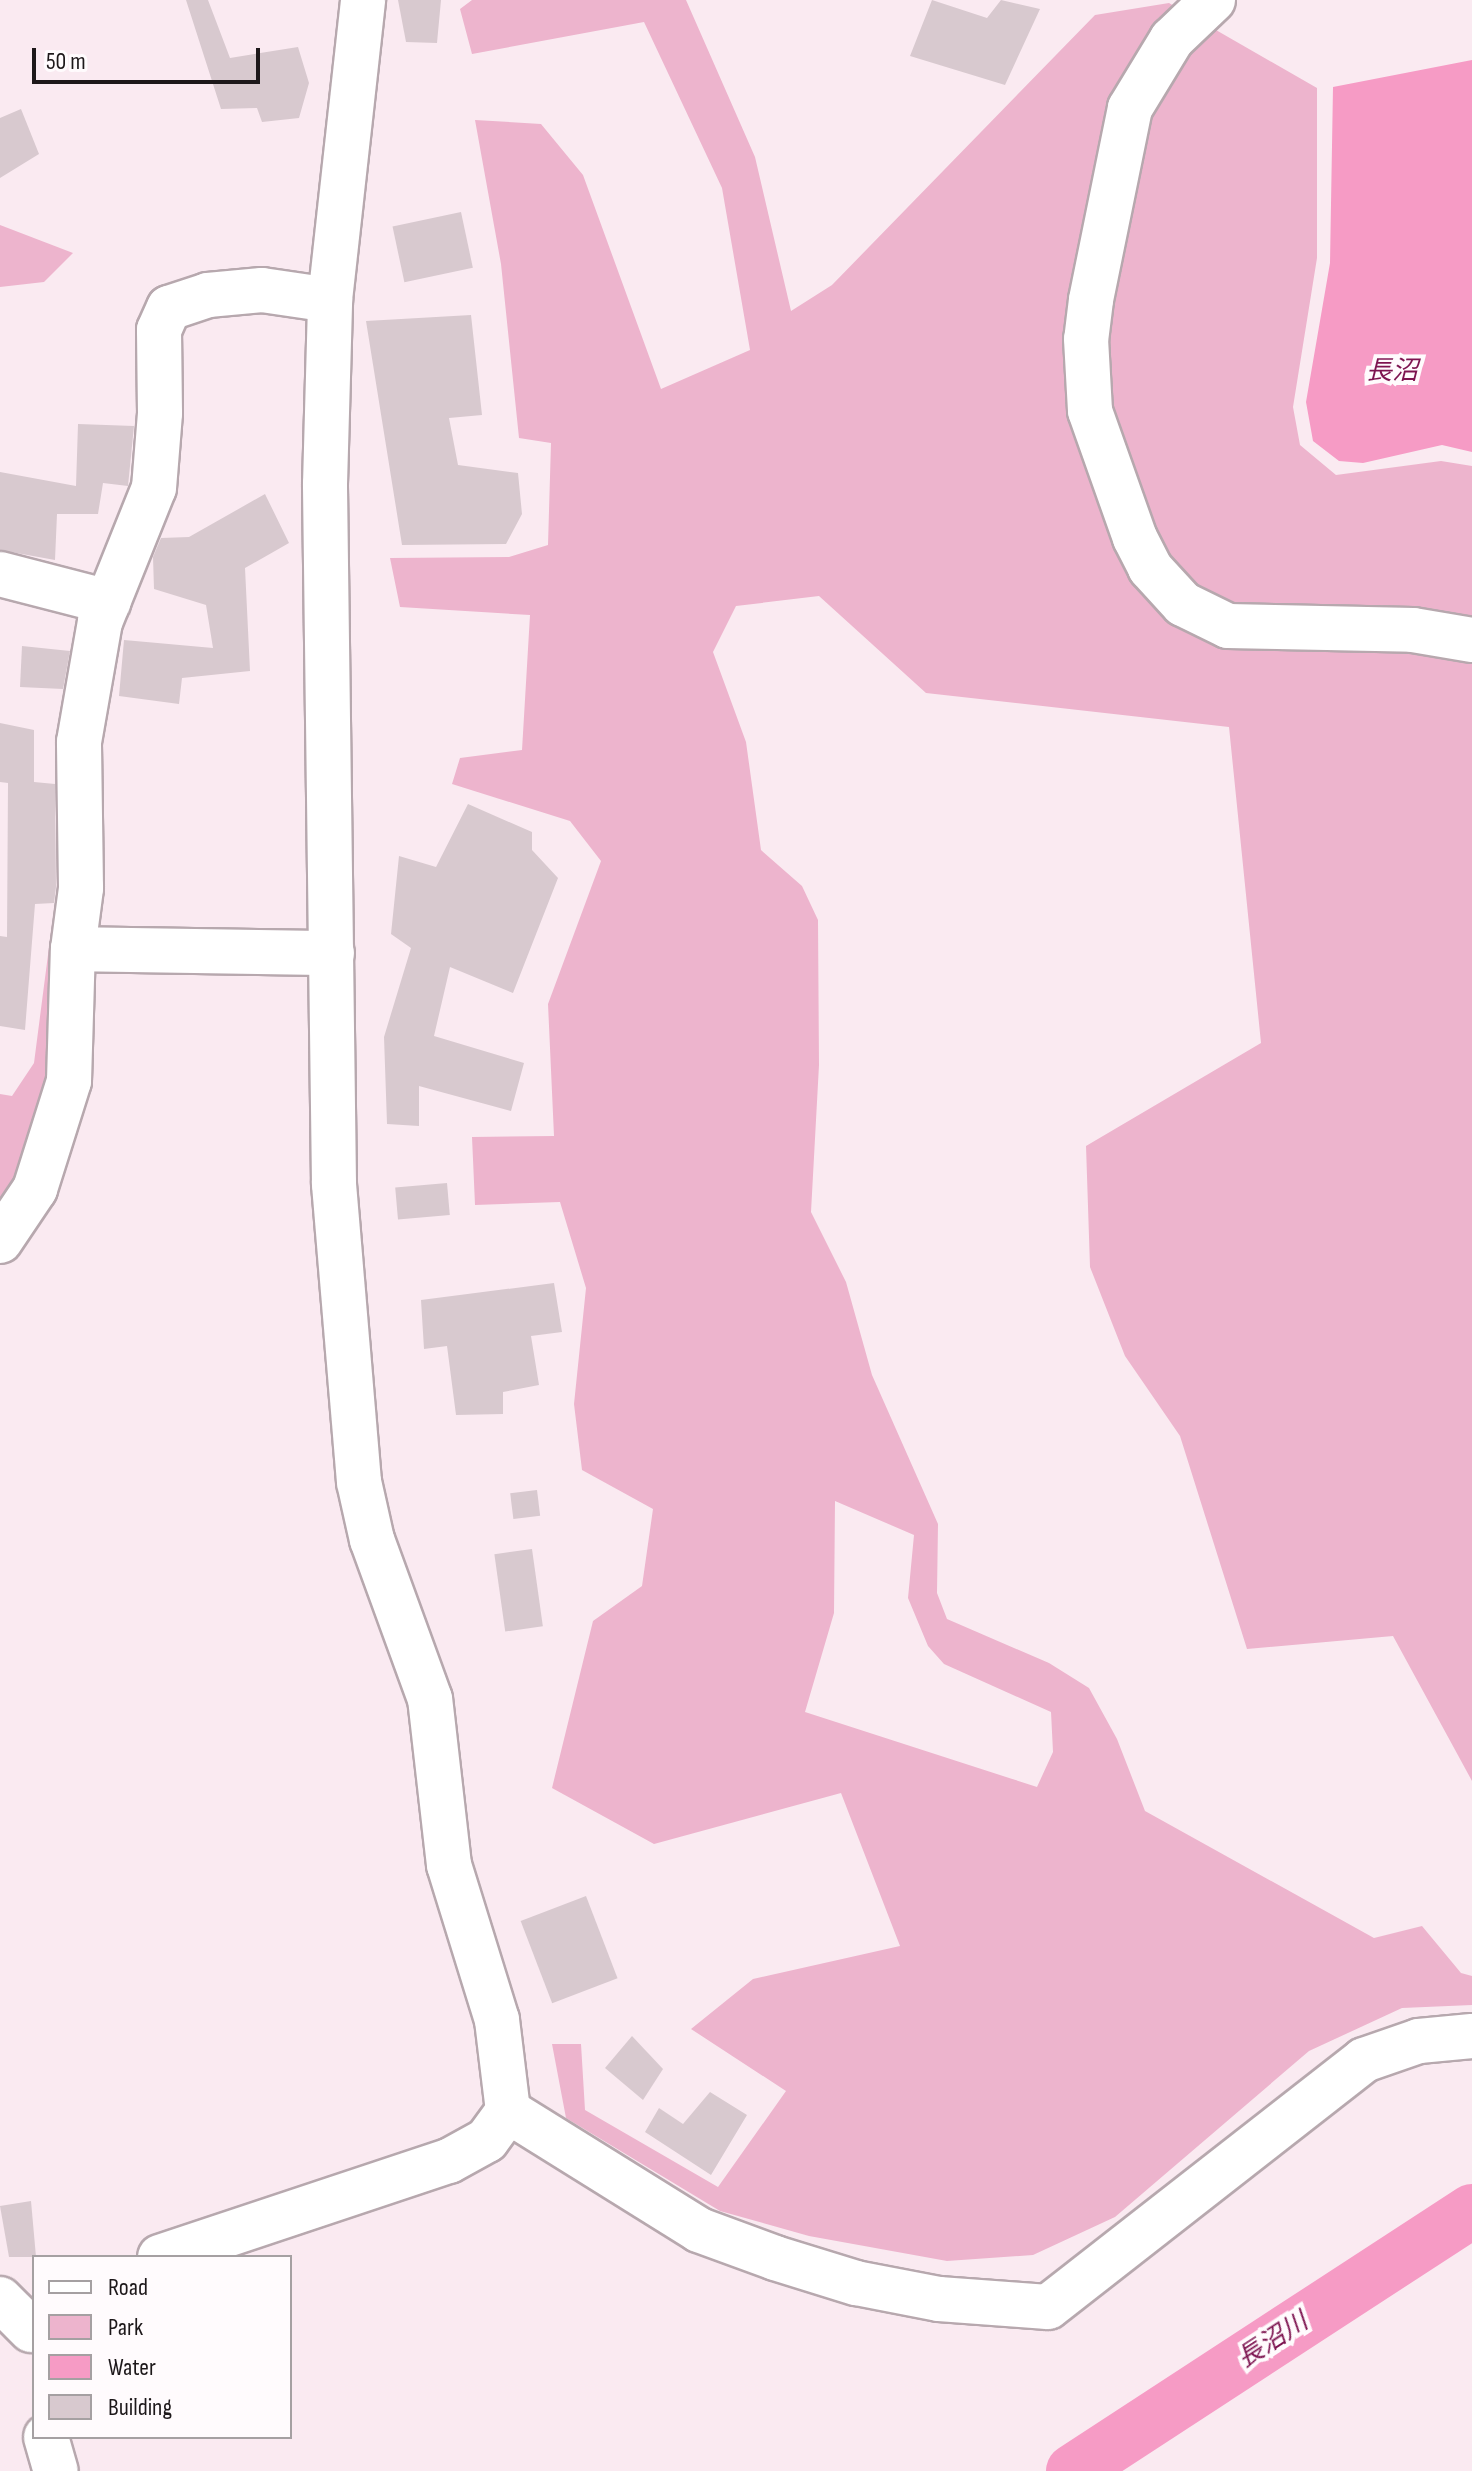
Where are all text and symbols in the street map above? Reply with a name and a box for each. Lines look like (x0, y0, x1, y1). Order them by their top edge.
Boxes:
scale bar (36, 32, 264, 82)
text: 50 m (46, 47, 86, 76)
water label: 長沼 (1366, 356, 1418, 388)
legend (32, 2255, 292, 2439)
text: Road (108, 2273, 148, 2302)
water label: 長沼川 (1232, 2307, 1314, 2375)
text: Park (108, 2313, 143, 2342)
text: Water (108, 2353, 156, 2382)
text: Building (108, 2393, 172, 2422)

